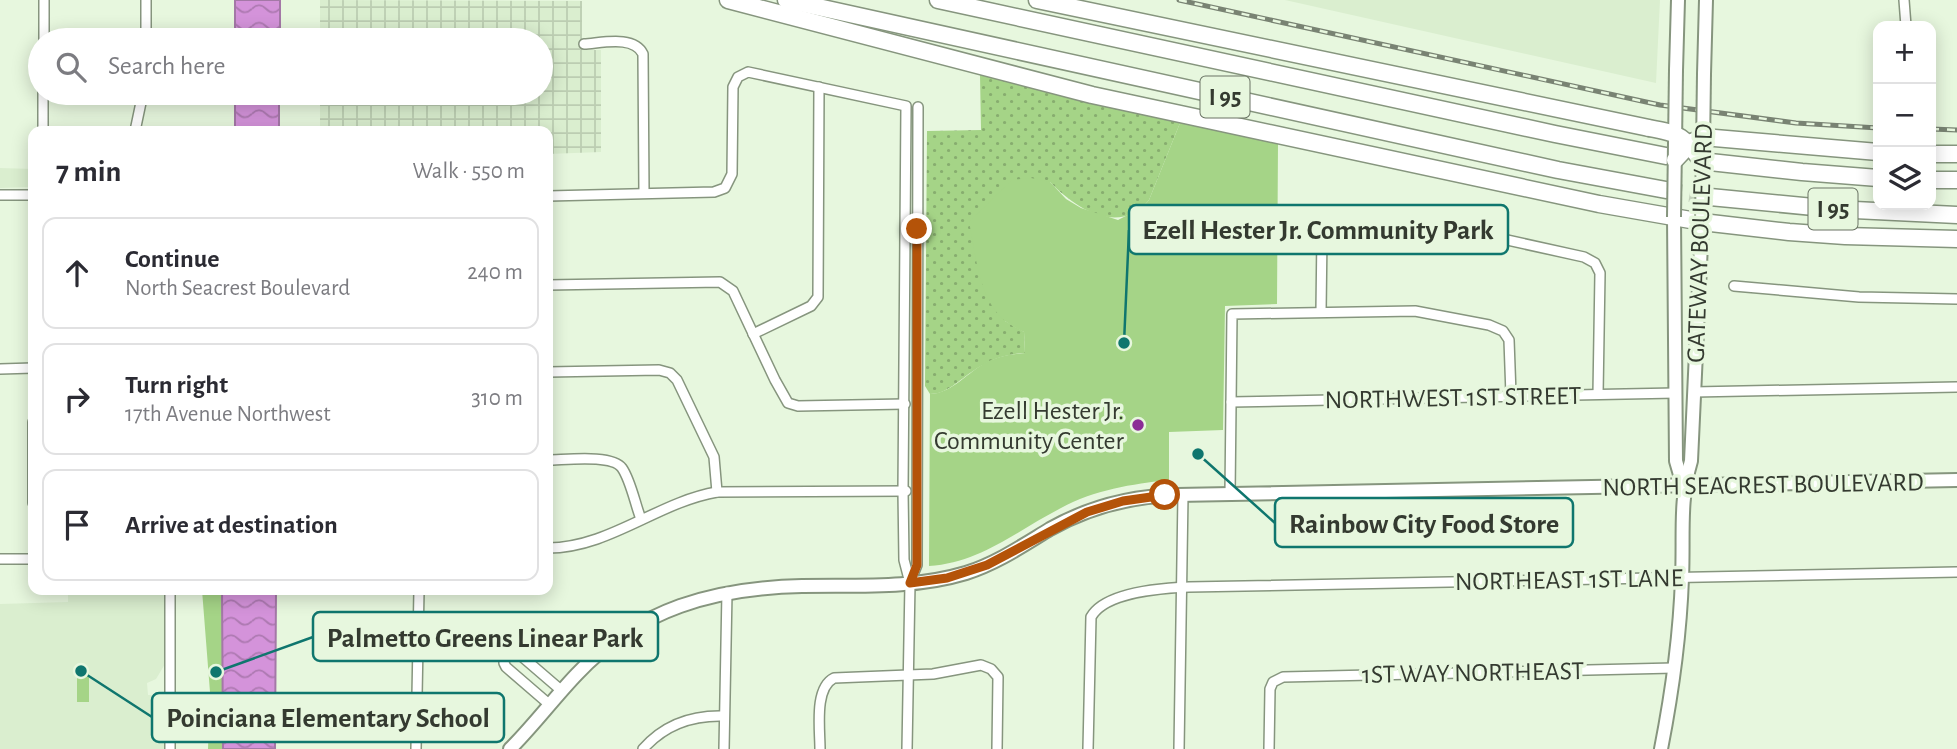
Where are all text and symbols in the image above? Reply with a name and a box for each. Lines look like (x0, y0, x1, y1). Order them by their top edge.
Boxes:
map controls (1873, 21, 1936, 210)
button: + (1873, 21, 1936, 84)
search box (28, 28, 553, 105)
icon: search (52, 48, 90, 86)
text: Search here (108, 53, 226, 79)
road number: I 95 (1200, 76, 1250, 118)
button: − (1873, 84, 1936, 147)
street label: GATEWAY BOULEVARD (1683, 123, 1717, 363)
button: layers (1873, 147, 1936, 210)
text: 7 min (56, 157, 121, 187)
text: Walk · 550 m (412, 160, 525, 183)
road number: I 95 (1808, 188, 1857, 230)
callout: Ezell Hester Jr. Community Park (1129, 205, 1508, 254)
route end (901, 213, 932, 244)
text: Ezell Hester Jr. Community Park (1142, 217, 1494, 245)
text: Continue (125, 246, 220, 272)
icon: ahead (58, 254, 96, 292)
text: 240 m (467, 261, 523, 284)
text: North Seacrest Boulevard (125, 277, 350, 300)
text: Turn right (125, 372, 228, 398)
icon: right (58, 380, 96, 418)
street label: NORTHWEST 1ST STREET (1324, 383, 1582, 413)
text: 310 m (471, 387, 523, 410)
place label: Ezell Hester Jr. Community Center (934, 398, 1125, 454)
text: 17th Avenue Northwest (125, 403, 331, 426)
marker: Ezell Hester Jr. Community Center (1130, 417, 1146, 433)
street label: NORTH SEACREST BOULEVARD (1602, 469, 1924, 501)
route start (1149, 479, 1180, 510)
callout: Rainbow City Food Store (1275, 498, 1573, 547)
icon: arrive (58, 506, 96, 544)
text: Rainbow City Food Store (1289, 511, 1559, 539)
text: Arrive at destination (125, 512, 338, 538)
street label: NORTHEAST 1ST LANE (1455, 565, 1683, 595)
callout: Palmetto Greens Linear Park (313, 612, 658, 661)
text: Palmetto Greens Linear Park (327, 625, 643, 653)
street label: 1ST WAY NORTHEAST (1362, 658, 1585, 688)
callout: Poinciana Elementary School (152, 693, 504, 742)
text: Poinciana Elementary School (166, 705, 490, 733)

